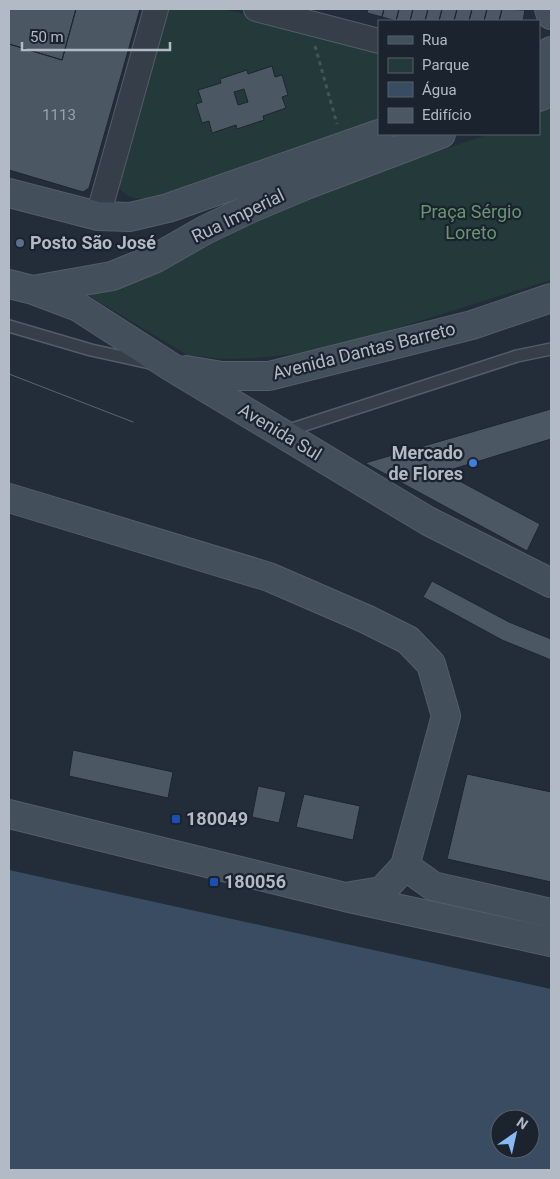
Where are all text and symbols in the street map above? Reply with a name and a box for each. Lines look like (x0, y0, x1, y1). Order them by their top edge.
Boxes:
scale bar (22, 20, 170, 52)
legend (378, 20, 540, 135)
text: 50 m (30, 28, 64, 46)
text: Rua (422, 31, 448, 49)
text: Parque (422, 56, 469, 74)
text: Água (422, 81, 457, 99)
house number: 1113 (42, 106, 76, 124)
text: Edifício (422, 106, 471, 124)
street label: Rua Imperial (188, 184, 287, 247)
park label: Praça Sérgio Loreto (420, 201, 522, 243)
place label: Posto São José (30, 232, 156, 253)
marker: Posto São José (14, 237, 26, 249)
street label: Avenida Dantas Barreto (270, 318, 457, 383)
street label: Avenida Sul (235, 399, 326, 465)
place label: Mercado de Flores (388, 442, 463, 484)
marker: Mercado de Flores (467, 457, 479, 469)
place label: 180049 (186, 808, 248, 829)
marker: 180049 (170, 813, 182, 825)
place label: 180056 (224, 871, 286, 892)
marker: 180056 (208, 876, 220, 888)
north arrow (490, 1109, 540, 1159)
text: N (514, 1114, 531, 1133)

